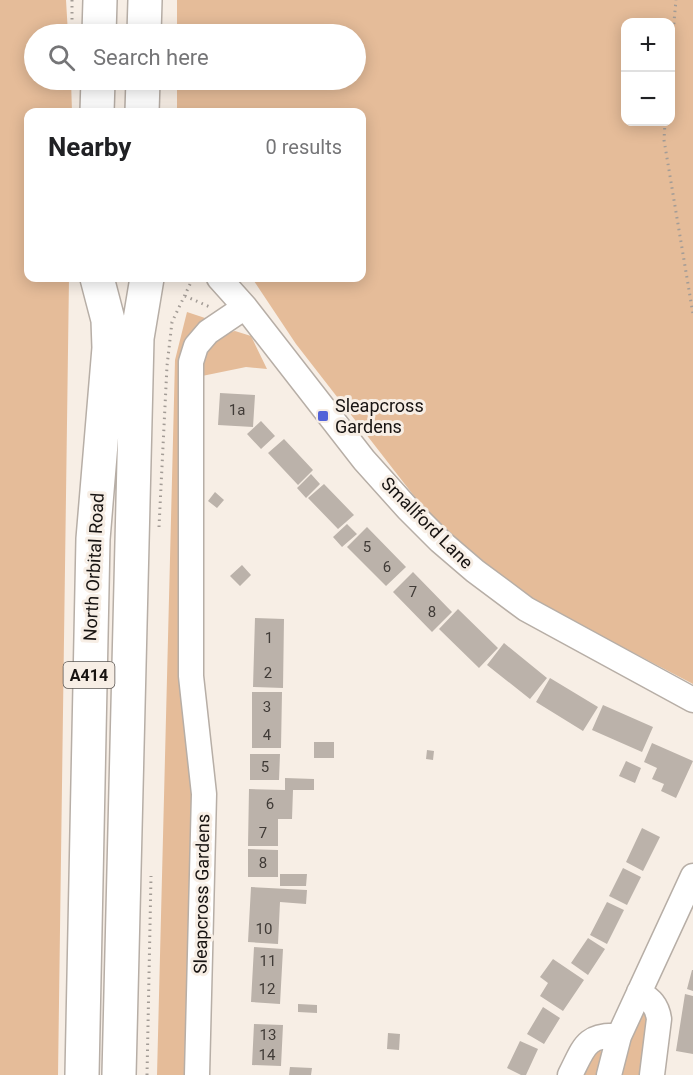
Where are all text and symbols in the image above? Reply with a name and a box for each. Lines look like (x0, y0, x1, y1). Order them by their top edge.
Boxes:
map controls (621, 18, 675, 126)
button: + (621, 18, 675, 72)
search box (24, 24, 366, 90)
icon: search (45, 41, 78, 74)
text: Search here (93, 45, 209, 70)
button: − (621, 72, 675, 126)
text: Nearby (48, 132, 131, 162)
text: 0 results (266, 135, 342, 159)
place label: Sleapcross Gardens (335, 395, 424, 437)
house number: 1a (229, 401, 245, 419)
marker: Sleapcross Gardens (316, 409, 330, 423)
street label: Smallford Lane (377, 472, 478, 573)
street label: North Orbital Road (79, 492, 108, 642)
house number: 5 (363, 538, 371, 556)
house number: 6 (383, 558, 391, 576)
house number: 7 (409, 583, 417, 601)
house number: 8 (428, 603, 436, 621)
house number: 1 (265, 629, 273, 647)
road number: A414 (64, 662, 115, 688)
house number: 2 (264, 664, 272, 682)
house number: 3 (263, 698, 271, 716)
house number: 4 (263, 726, 272, 744)
house number: 5 (261, 758, 269, 776)
house number: 6 (266, 795, 274, 813)
street label: Sleapcross Gardens (190, 814, 213, 974)
house number: 7 (259, 824, 267, 842)
house number: 8 (259, 854, 267, 872)
house number: 10 (256, 920, 272, 938)
house number: 11 (260, 952, 276, 970)
house number: 12 (259, 980, 275, 998)
house number: 13 (260, 1026, 276, 1044)
house number: 14 (259, 1046, 276, 1064)

